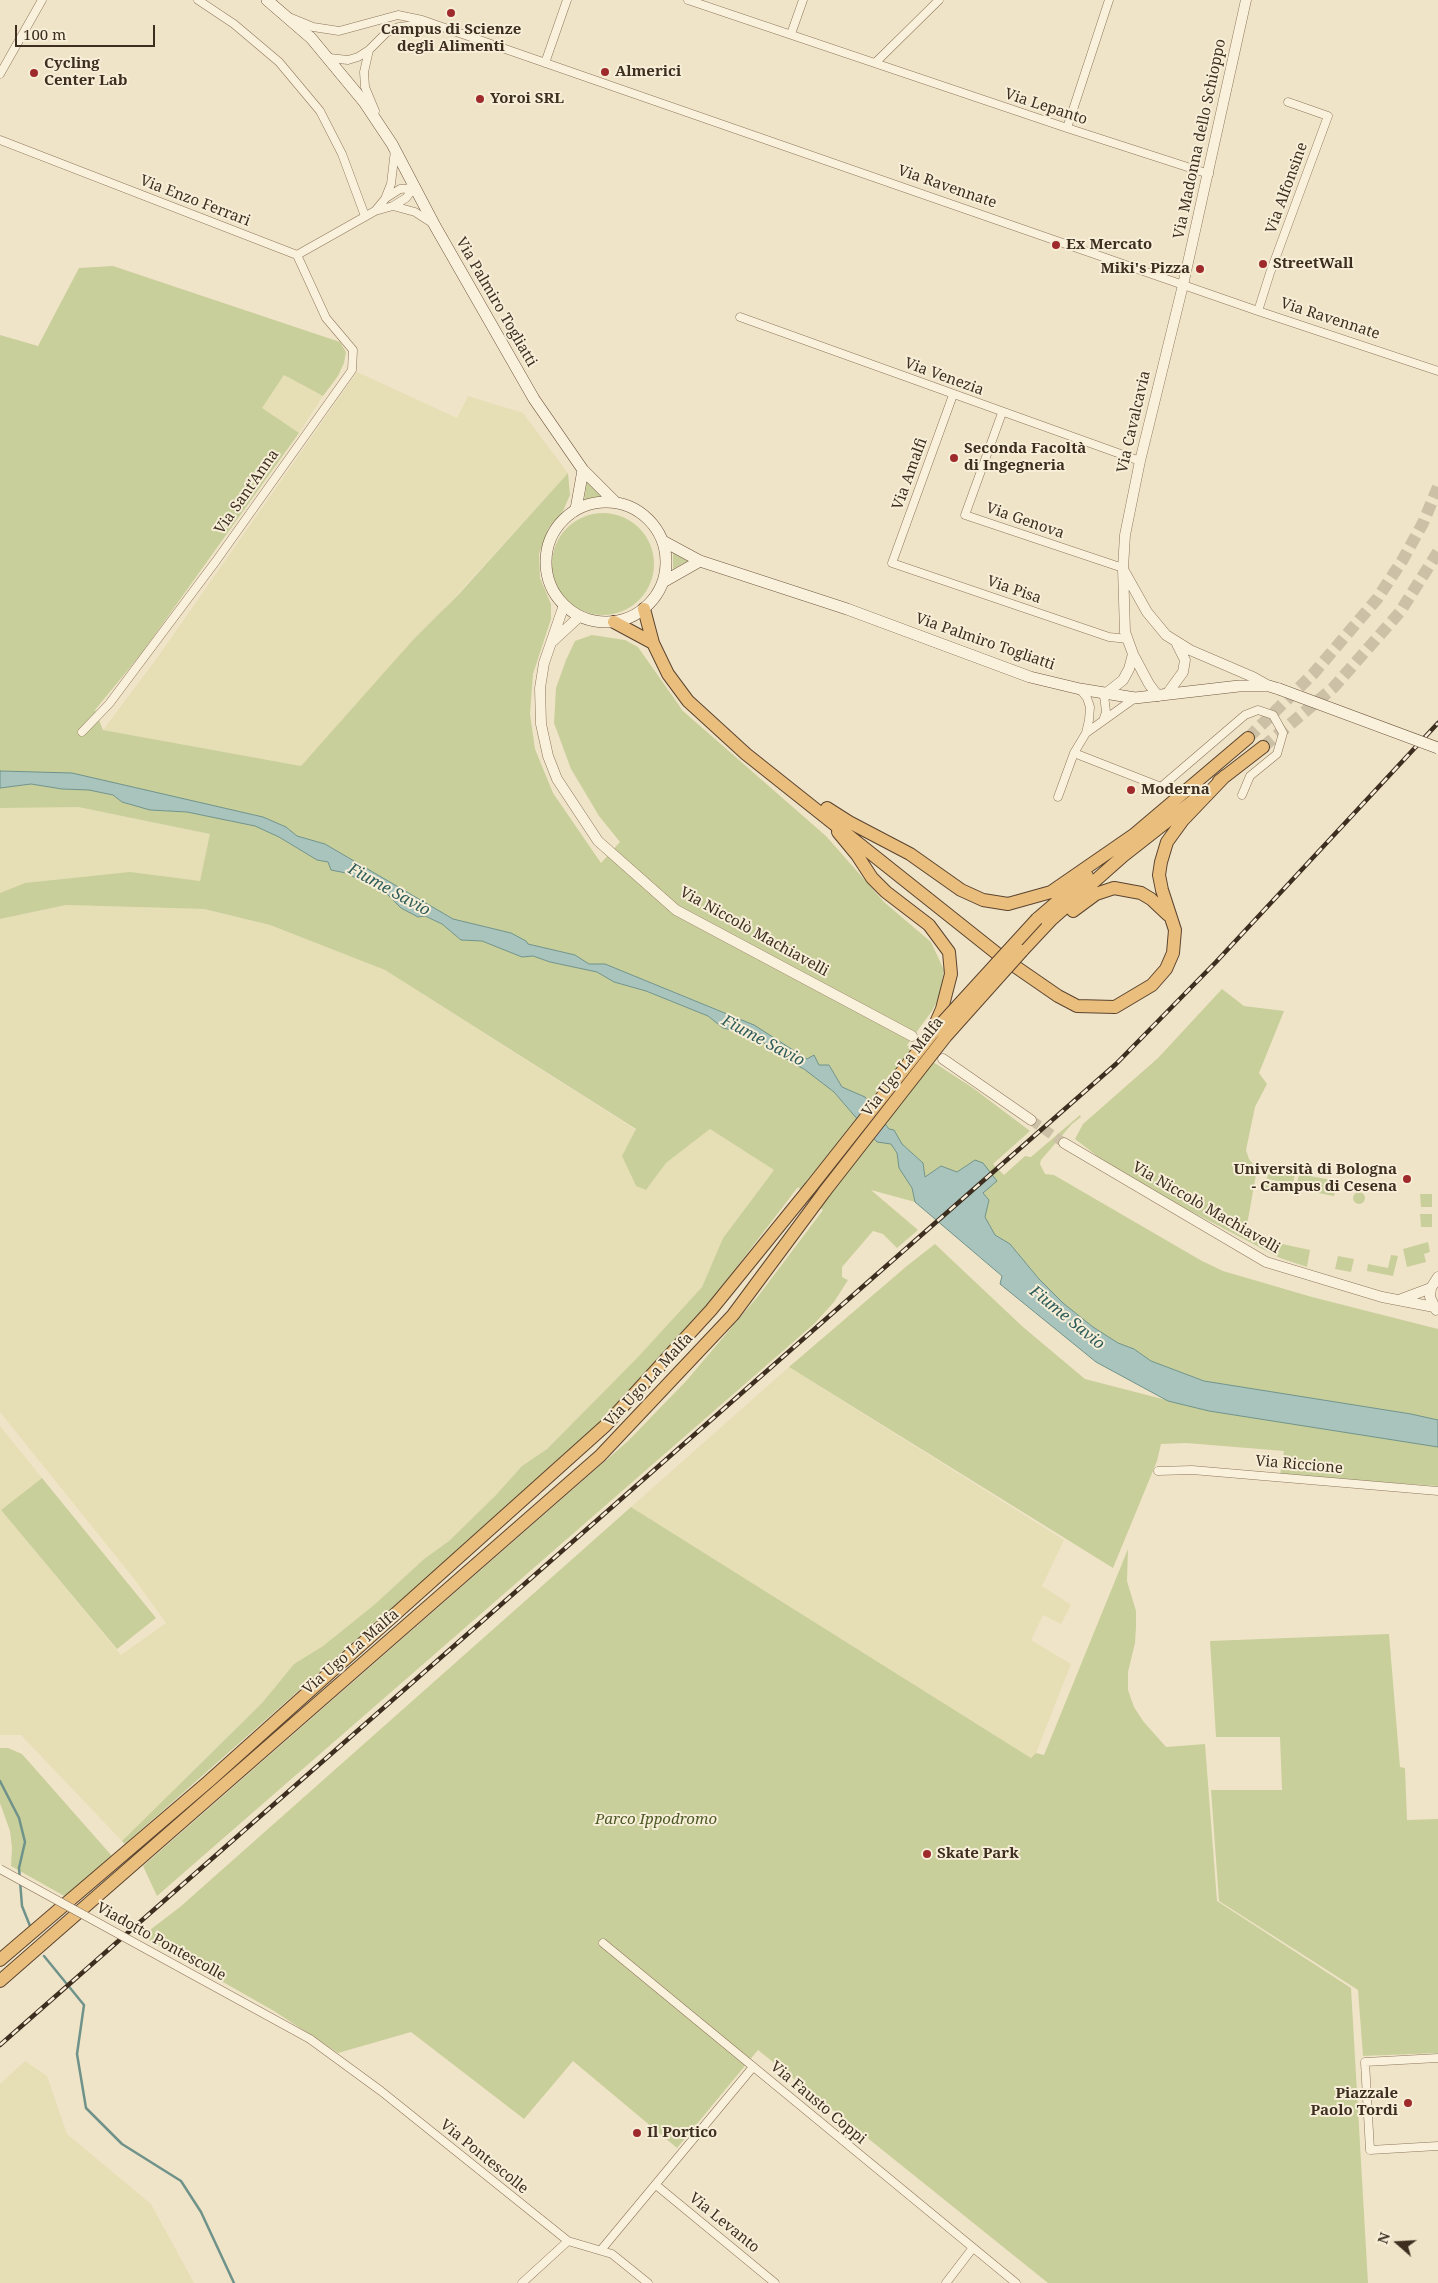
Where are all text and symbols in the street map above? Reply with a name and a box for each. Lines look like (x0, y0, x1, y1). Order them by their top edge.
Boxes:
marker: Campus di Scienze degli Alimenti (445, 7, 457, 19)
scale bar (18, 15, 158, 47)
place label: Campus di Scienze degli Alimenti (381, 21, 521, 56)
text: 100 m (23, 24, 66, 44)
street label: Via Madonna dello Schioppo (1170, 37, 1230, 241)
place label: Cycling Center Lab (44, 55, 128, 90)
place label: Almerici (615, 63, 681, 81)
marker: Almerici (599, 66, 611, 78)
marker: Cycling Center Lab (28, 67, 40, 79)
street label: Via Lepanto (1002, 85, 1090, 129)
place label: Yoroi SRL (490, 90, 564, 108)
marker: Yoroi SRL (474, 93, 486, 105)
street label: Via Alfonsine (1262, 140, 1312, 236)
street label: Via Ravennate (895, 162, 999, 212)
street label: Via Enzo Ferrari (137, 172, 253, 230)
street label: Via Palmiro Togliatti (452, 234, 540, 370)
place label: Ex Mercato (1066, 236, 1152, 254)
marker: Ex Mercato (1050, 239, 1062, 251)
place label: StreetWall (1273, 255, 1353, 273)
marker: StreetWall (1257, 258, 1269, 270)
place label: Miki's Pizza (1100, 260, 1190, 278)
marker: Miki's Pizza (1194, 263, 1206, 275)
street label: Via Ravennate (1278, 294, 1382, 344)
street label: Via Venezia (902, 354, 986, 400)
street label: Via Cavalcavia (1113, 369, 1155, 475)
street label: Via Amalfi (889, 436, 931, 512)
place label: Seconda Facoltà di Ingegneria (964, 440, 1086, 475)
street label: Via Sant'Anna (211, 446, 283, 538)
marker: Seconda Facoltà di Ingegneria (948, 452, 960, 464)
street label: Via Genova (984, 499, 1066, 543)
street label: Via Pisa (984, 572, 1044, 608)
street label: Via Palmiro Togliatti (913, 610, 1057, 674)
place label: Moderna (1141, 781, 1210, 799)
marker: Moderna (1125, 784, 1137, 796)
water label: Fiume Savio (345, 860, 433, 920)
street label: Via Niccolò Machiavelli (676, 883, 832, 981)
water label: Fiume Savio (718, 1011, 808, 1071)
street label: Via Ugo La Malfa (859, 1014, 947, 1120)
street label: Via Niccolò Machiavelli (1129, 1158, 1283, 1258)
place label: Università di Bologna - Campus di Cesena (1233, 1161, 1397, 1196)
marker: Università di Bologna - Campus di Cesena (1401, 1173, 1413, 1185)
water label: Fiume Savio (1026, 1282, 1108, 1354)
street label: Via Ugo La Malfa (601, 1329, 697, 1431)
street label: Via Riccione (1254, 1452, 1344, 1478)
street label: Via Ugo La Malfa (299, 1605, 403, 1699)
park label: Parco Ippodromo (595, 1811, 717, 1829)
place label: Skate Park (937, 1845, 1019, 1863)
marker: Skate Park (921, 1848, 933, 1860)
street label: Viadotto Pontescolle (93, 1899, 229, 1985)
street label: Via Fausto Coppi (767, 2058, 869, 2148)
place label: Piazzale Paolo Tordi (1311, 2085, 1398, 2120)
marker: Piazzale Paolo Tordi (1402, 2097, 1414, 2109)
street label: Via Pontescolle (436, 2116, 532, 2198)
place label: Il Portico (647, 2124, 717, 2142)
marker: Il Portico (631, 2127, 643, 2139)
street label: Via Levanto (685, 2189, 763, 2257)
north arrow (1373, 2218, 1423, 2268)
text: N (1373, 2230, 1394, 2246)

